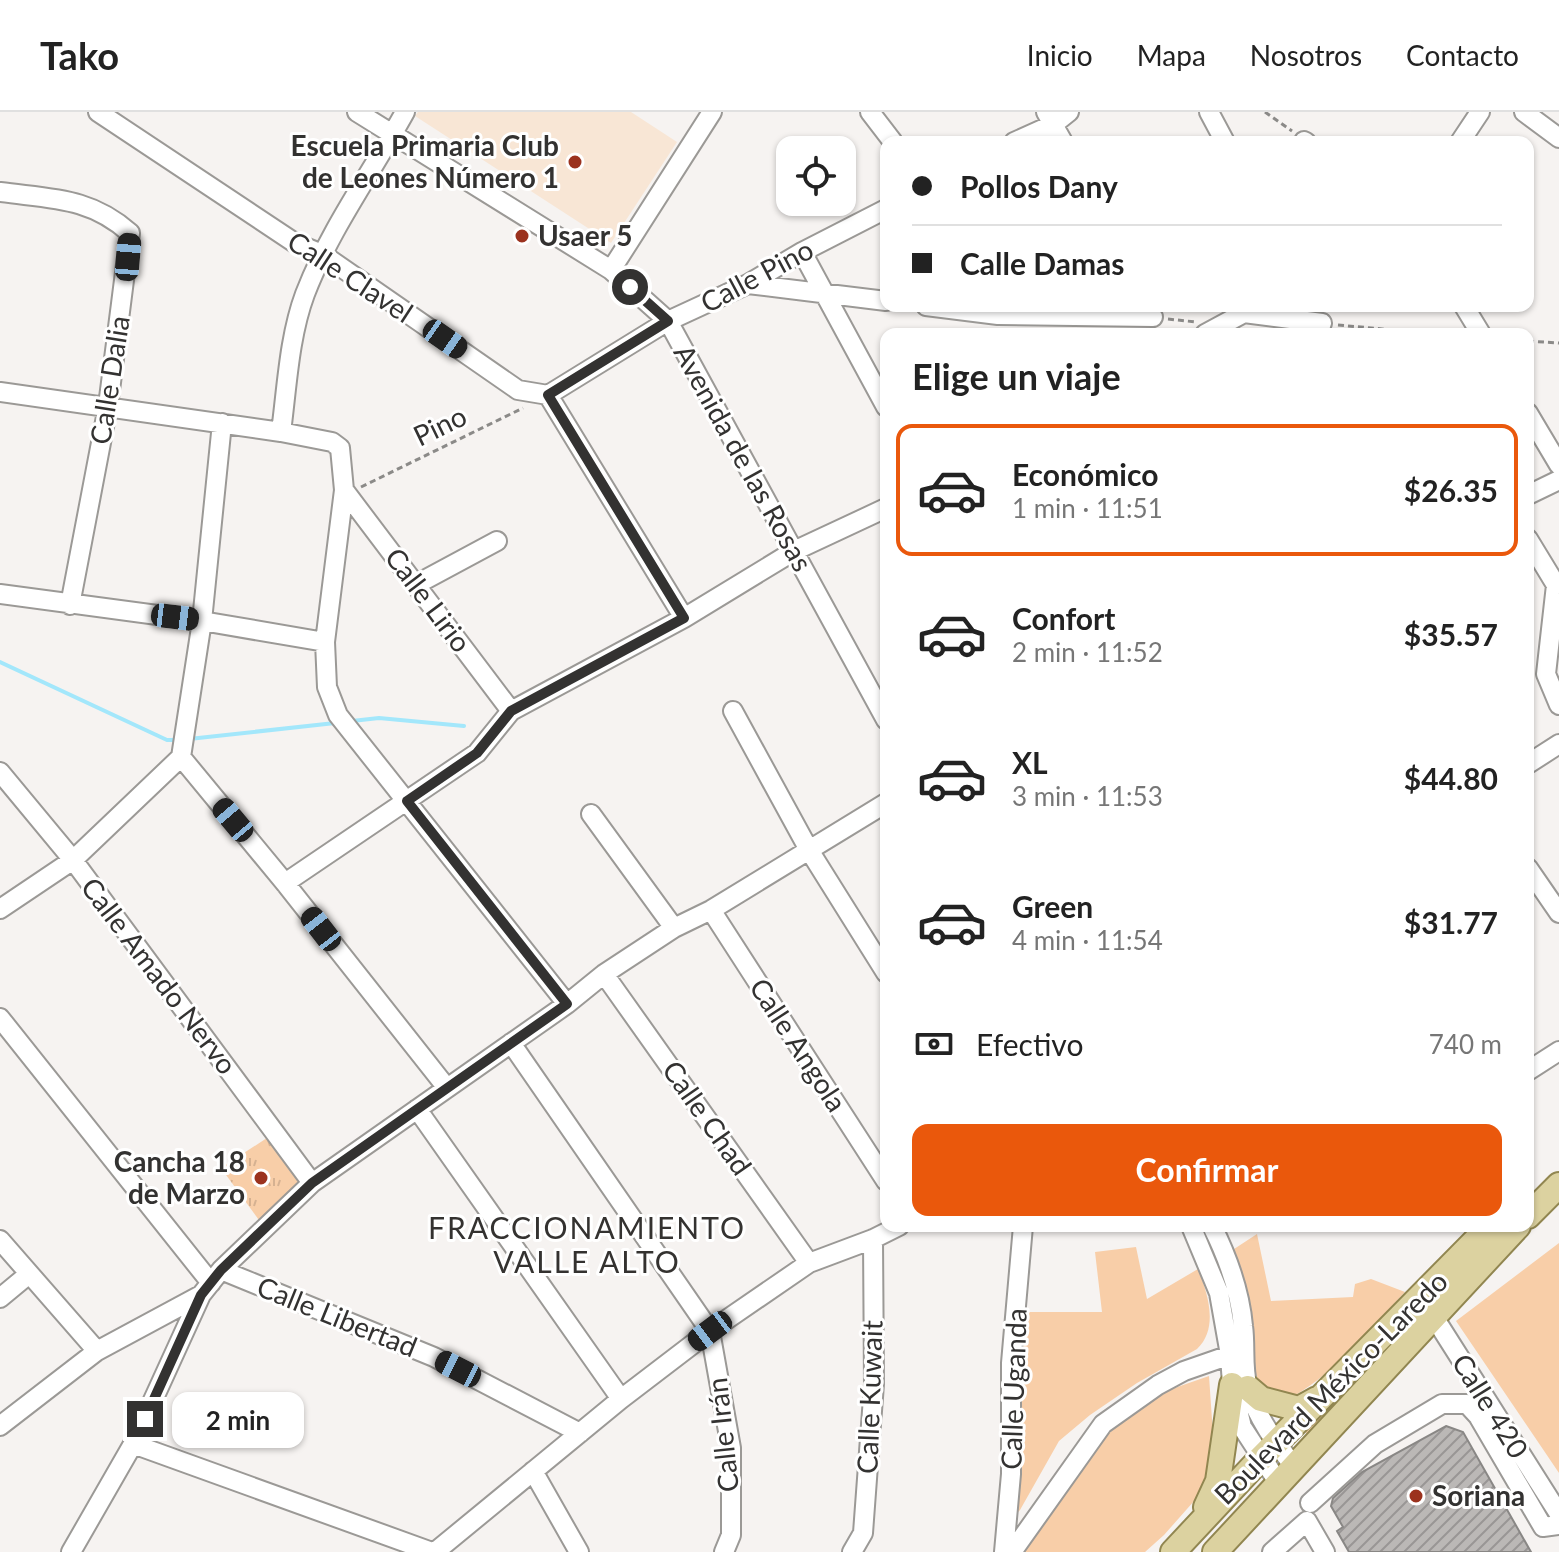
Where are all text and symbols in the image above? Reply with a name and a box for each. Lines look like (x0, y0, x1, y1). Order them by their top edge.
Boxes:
text: Tako (40, 32, 119, 78)
text: Inicio (1027, 38, 1093, 72)
text: Mapa (1137, 38, 1206, 72)
text: Nosotros (1250, 38, 1362, 72)
text: Contacto (1406, 38, 1519, 72)
place label: Escuela Primaria Club de Leones Número 1 (291, 128, 559, 194)
map controls (776, 136, 856, 216)
button: locate (776, 136, 856, 216)
marker: Escuela Primaria Club de Leones Número 1 (566, 153, 584, 171)
text: Pollos Dany (960, 168, 1118, 204)
place label: Usaer 5 (538, 218, 633, 252)
street label: Calle Clavel (282, 223, 419, 329)
marker: Usaer 5 (513, 227, 531, 245)
street label: Calle Pino (694, 231, 819, 319)
car (114, 232, 142, 282)
text: Calle Damas (960, 245, 1125, 281)
route start (612, 269, 648, 305)
street label: Calle Dalia (82, 313, 136, 447)
car (418, 315, 472, 363)
street label: Avenida de las Rosas (667, 338, 820, 577)
text: Elige un viaje (912, 354, 1121, 398)
street label: Pino (407, 398, 472, 452)
icon: car (916, 454, 988, 526)
text: Económico (1012, 456, 1158, 492)
text: $26.35 (1404, 472, 1498, 508)
text: 1 min · 11:51 (1012, 492, 1163, 524)
street label: Calle Lirio (379, 541, 479, 658)
icon: car (916, 598, 988, 670)
text: Confort (1012, 600, 1115, 636)
car (150, 602, 200, 632)
text: $35.57 (1404, 616, 1498, 652)
text: 2 min · 11:52 (1012, 636, 1163, 668)
icon: car (916, 742, 988, 814)
text: XL (1012, 744, 1048, 780)
text: $44.80 (1404, 760, 1498, 796)
text: 3 min · 11:53 (1012, 780, 1163, 812)
car (208, 794, 258, 846)
street label: Calle Amado Nervo (75, 870, 245, 1080)
icon: car (916, 886, 988, 958)
text: Green (1012, 888, 1093, 924)
car (297, 903, 345, 955)
text: $31.77 (1404, 904, 1498, 940)
text: 4 min · 11:54 (1012, 924, 1163, 956)
street label: Calle Angola (743, 971, 855, 1117)
icon: cash (912, 1022, 956, 1066)
text: Efectivo (976, 1026, 1083, 1062)
text: 740 m (1429, 1028, 1502, 1060)
street label: Calle Chad (656, 1054, 760, 1181)
button: Confirmar (912, 1124, 1502, 1216)
place label: Cancha 18 de Marzo (114, 1144, 245, 1210)
marker: Cancha 18 de Marzo (252, 1169, 270, 1187)
district label: FRACCIONAMIENTO VALLE ALTO (428, 1209, 746, 1279)
street label: Boulevard México-Laredo (1207, 1264, 1454, 1511)
street label: Calle Libertad (253, 1269, 422, 1364)
car (684, 1307, 736, 1355)
street label: Calle Uganda (993, 1308, 1033, 1470)
street label: Calle Kuwait (849, 1320, 889, 1474)
car (431, 1347, 485, 1391)
street label: Calle 420 (1446, 1347, 1536, 1464)
street label: Calle Irán (699, 1376, 745, 1494)
callout: 2 min (173, 1391, 305, 1447)
route end (127, 1401, 163, 1437)
text: 2 min (206, 1404, 270, 1436)
place label: Soriana (1432, 1478, 1525, 1512)
marker: Soriana (1407, 1487, 1425, 1505)

